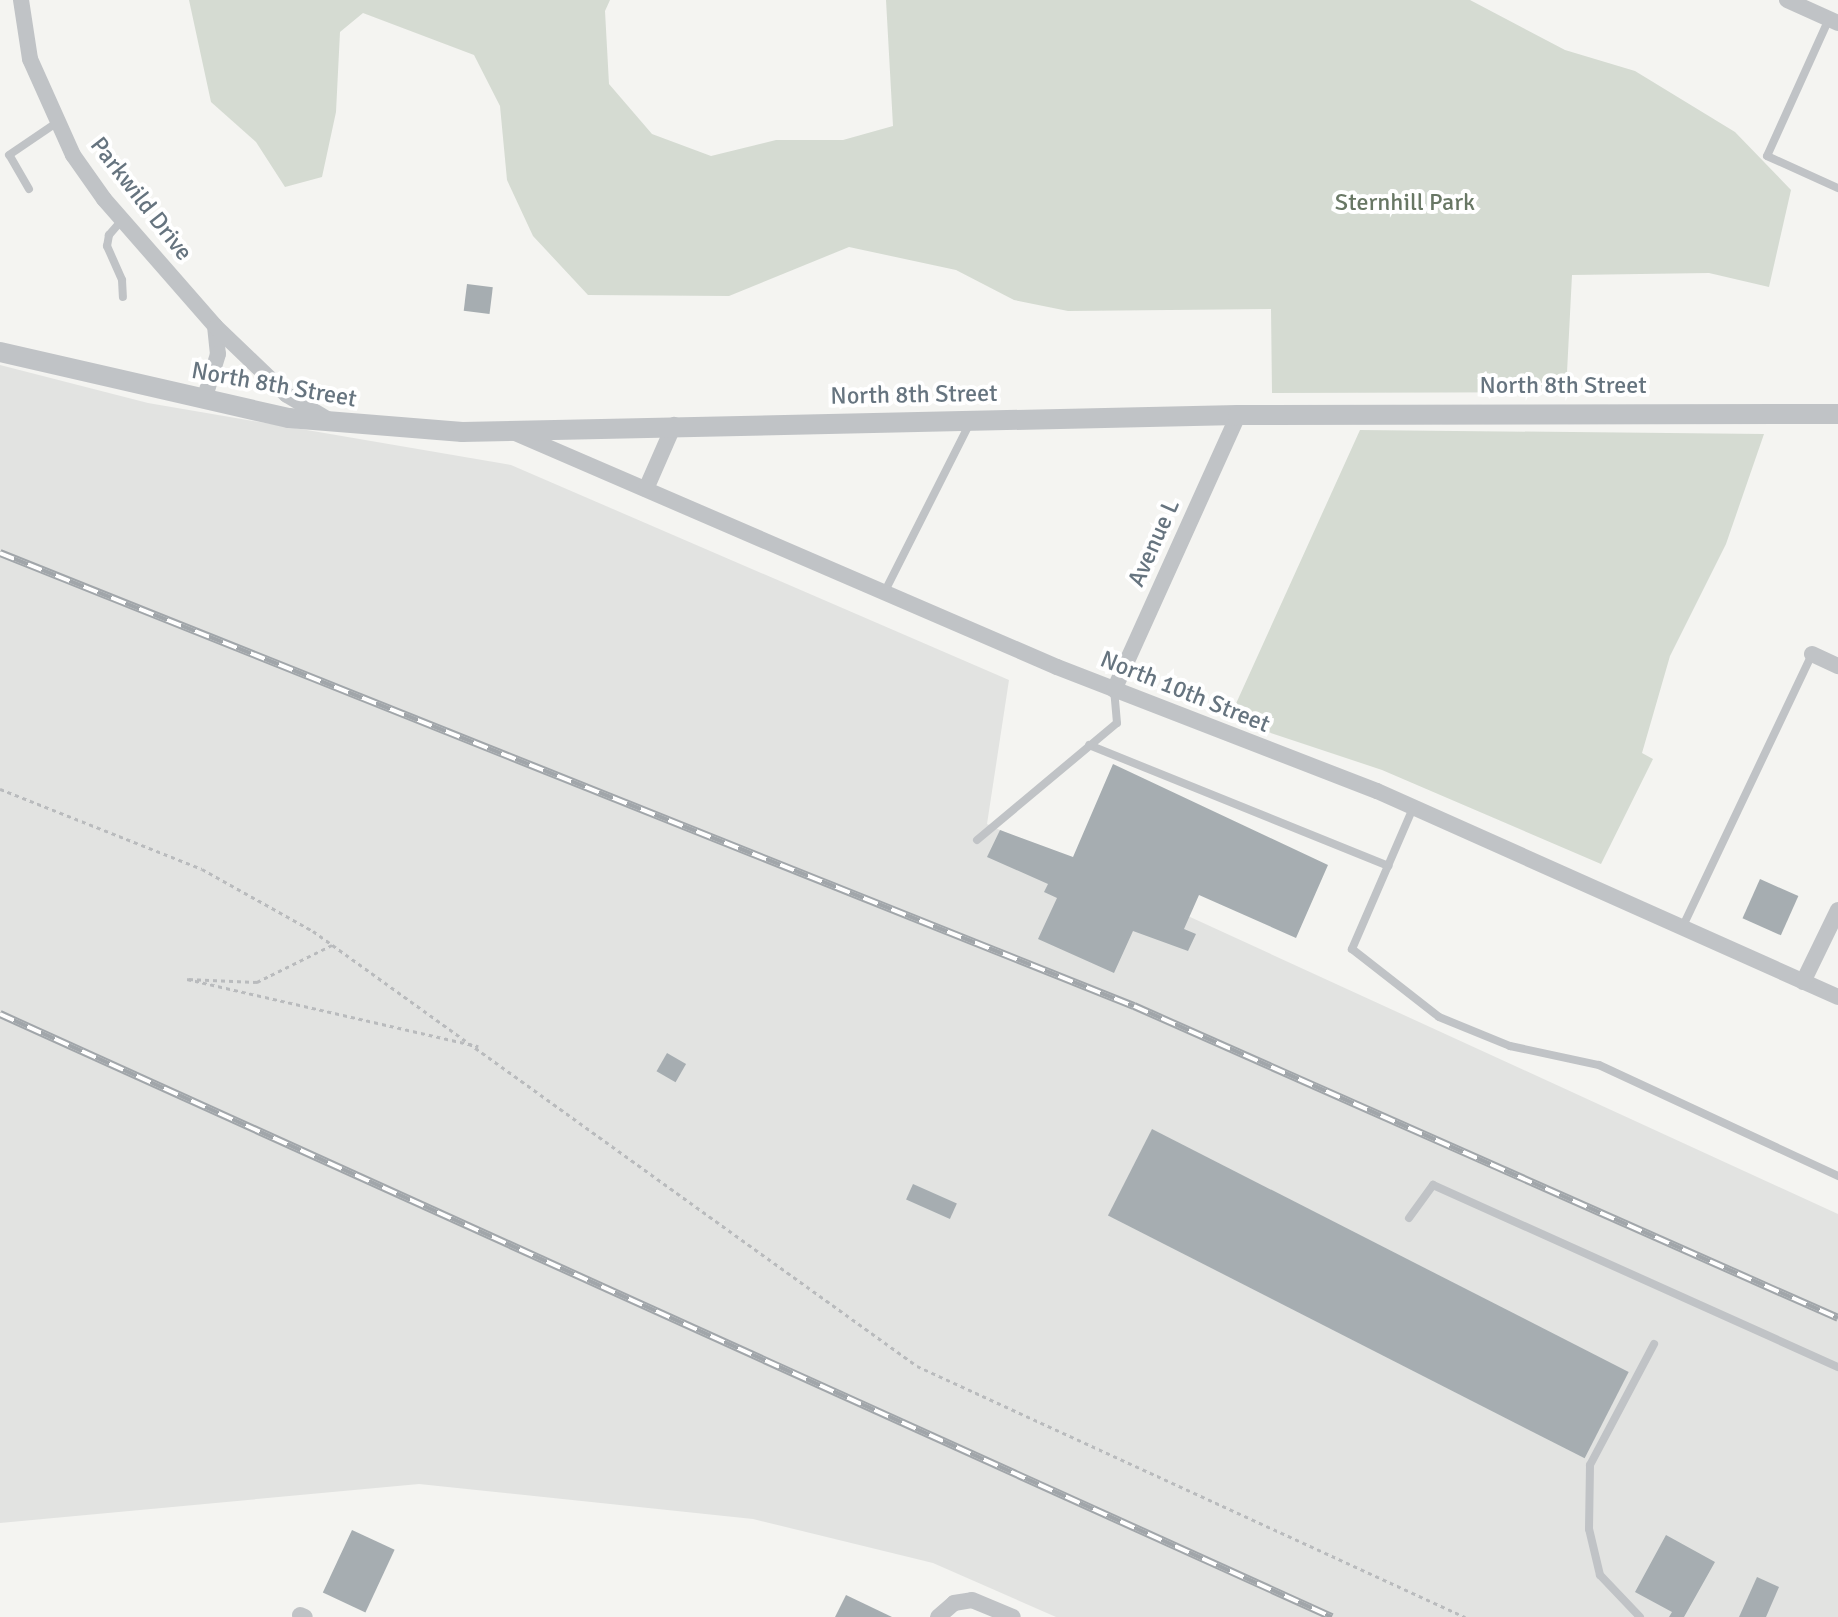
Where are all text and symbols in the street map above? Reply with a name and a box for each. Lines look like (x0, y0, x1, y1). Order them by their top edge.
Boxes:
street label: Parkwild Drive (84, 131, 198, 267)
park label: Sternhill Park (1335, 189, 1475, 217)
street label: North 8th Street (189, 356, 359, 414)
street label: North 8th Street (1479, 372, 1647, 400)
street label: North 8th Street (830, 379, 998, 411)
street label: Avenue L (1122, 495, 1186, 591)
street label: North 10th Street (1096, 645, 1274, 739)

